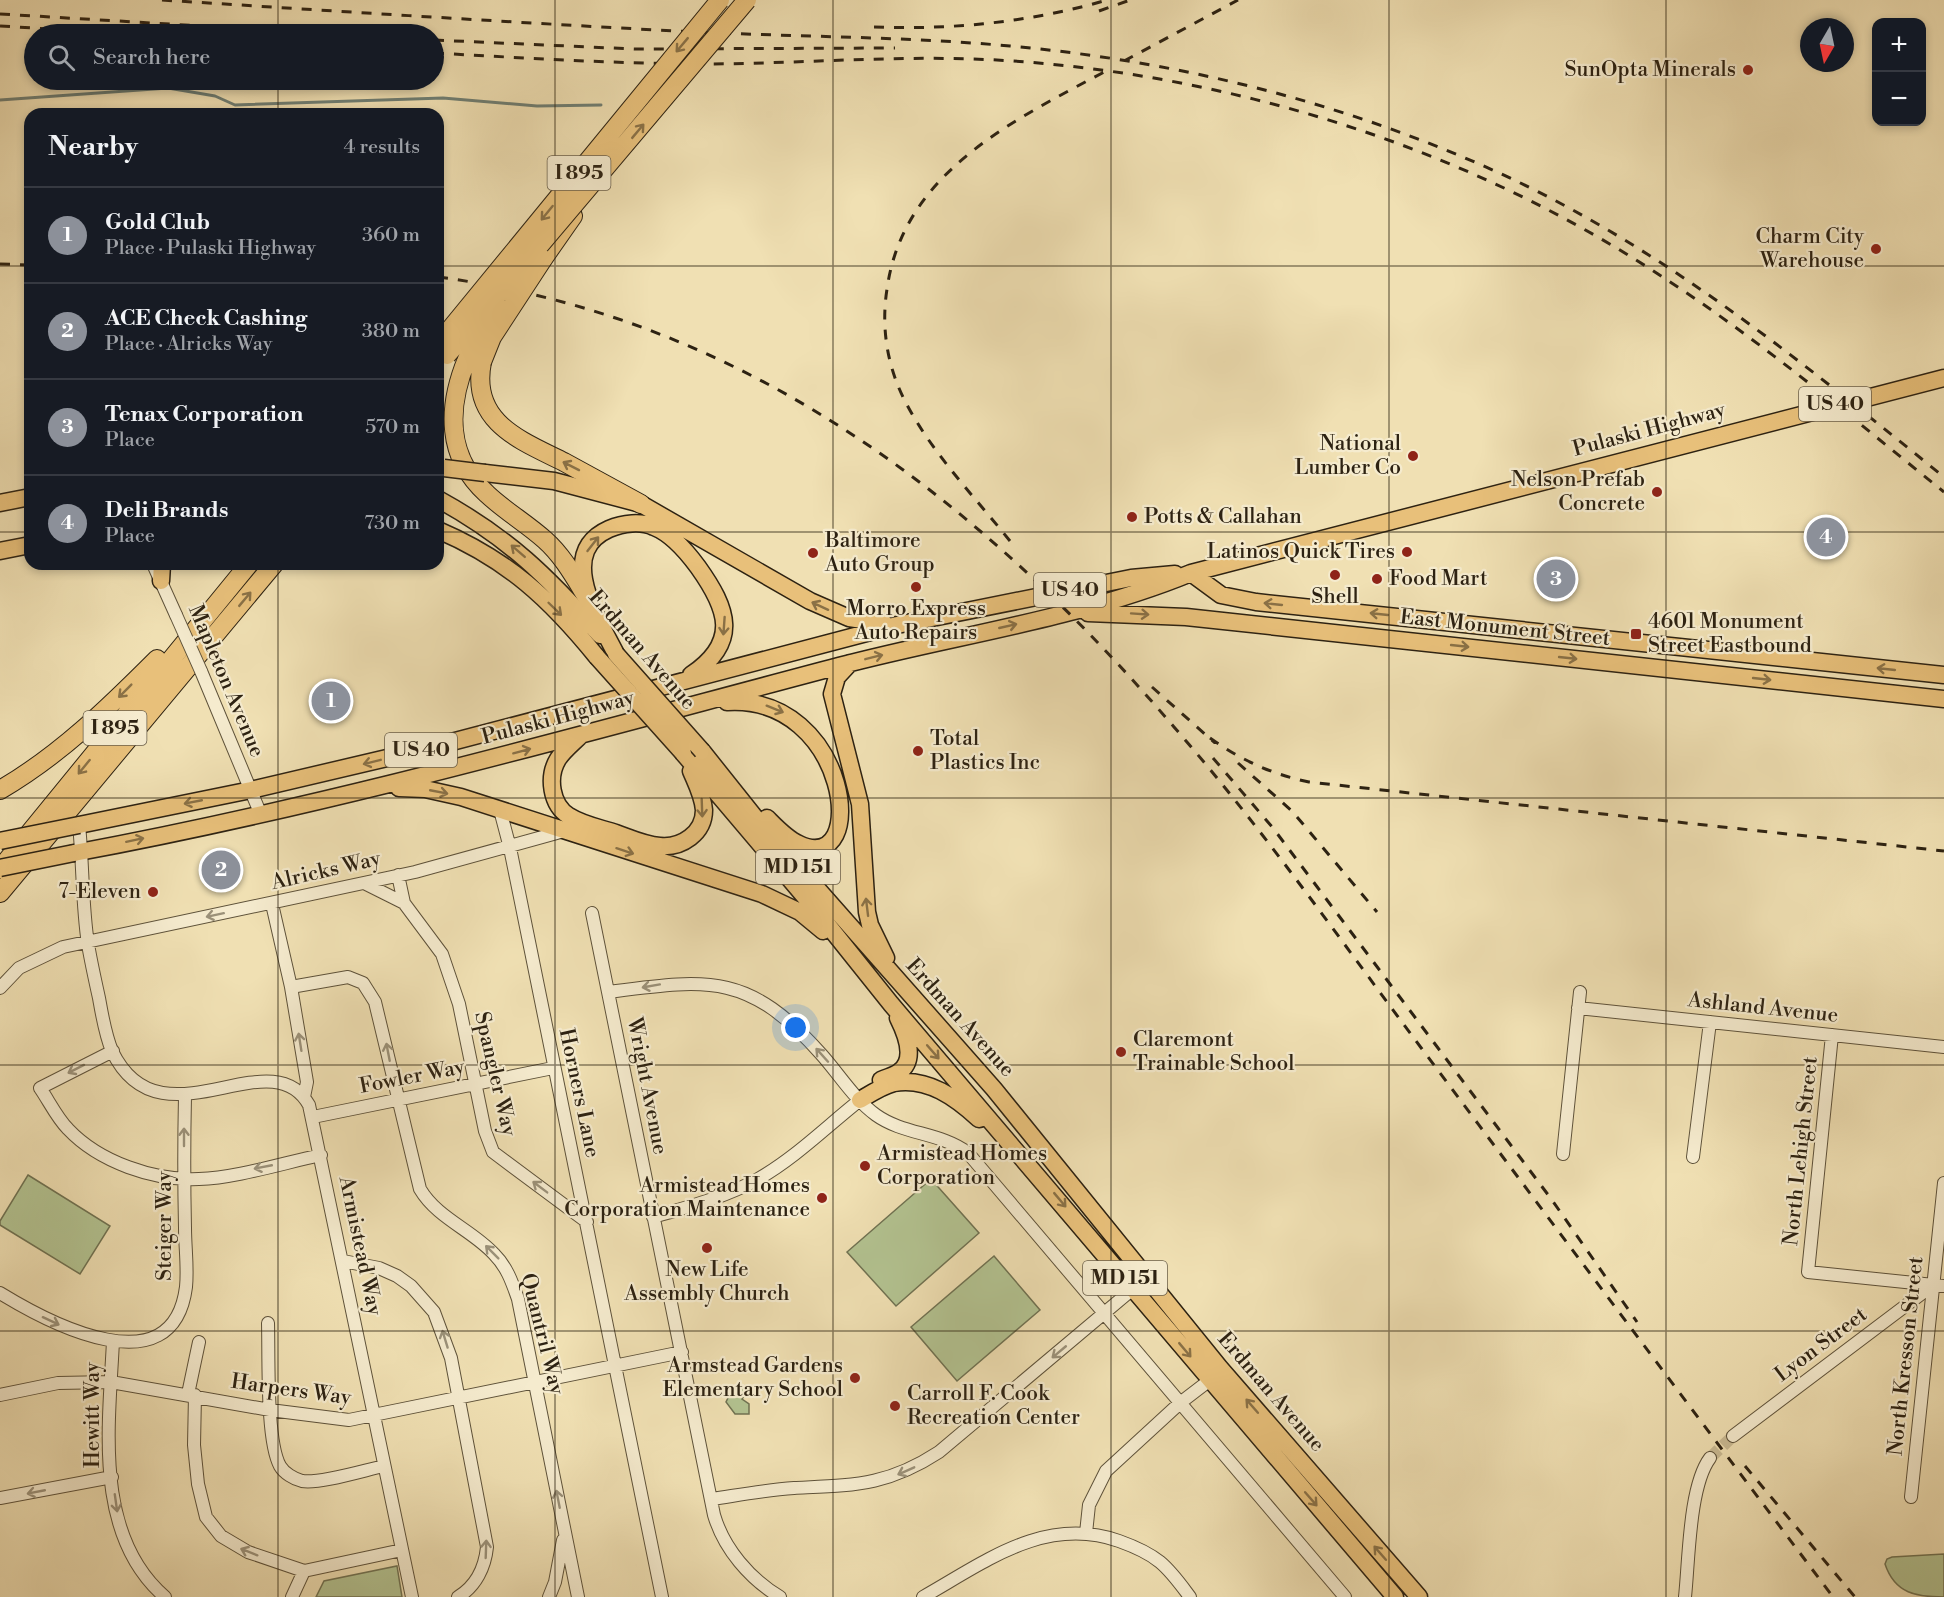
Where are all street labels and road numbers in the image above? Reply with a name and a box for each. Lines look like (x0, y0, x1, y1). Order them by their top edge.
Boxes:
road number: I 895 (548, 156, 610, 190)
road number: US 40 (1799, 387, 1871, 421)
street label: Pulaski Highway (1570, 397, 1729, 463)
road number: US 40 (1034, 573, 1106, 607)
street label: Erdman Avenue (583, 585, 701, 715)
street label: Mapleton Avenue (182, 601, 270, 761)
street label: East Monument Street (1399, 604, 1612, 652)
street label: Pulaski Highway (479, 685, 638, 751)
road number: I 895 (84, 711, 146, 745)
road number: US 40 (385, 733, 457, 767)
street label: Alricks Way (268, 846, 384, 896)
road number: MD 151 (756, 850, 840, 884)
street label: Erdman Avenue (900, 953, 1020, 1083)
street label: Ashland Avenue (1686, 987, 1839, 1029)
street label: Spangler Way (468, 1009, 522, 1139)
street label: Wright Avenue (621, 1014, 673, 1157)
street label: Horners Lane (553, 1026, 605, 1160)
street label: Fowler Way (357, 1054, 468, 1100)
street label: North Lehigh Street (1778, 1055, 1824, 1247)
street label: Steiger Way (152, 1170, 178, 1281)
street label: Armistead Way (332, 1173, 388, 1319)
street label: North Kresson Street (1883, 1255, 1929, 1457)
road number: MD 151 (1083, 1261, 1167, 1295)
street label: Quantril Way (514, 1271, 570, 1398)
street label: Lyon Street (1770, 1302, 1873, 1388)
street label: Erdman Avenue (1212, 1327, 1330, 1457)
street label: Hewitt Way (80, 1361, 106, 1468)
street label: Harpers Way (229, 1369, 353, 1411)

